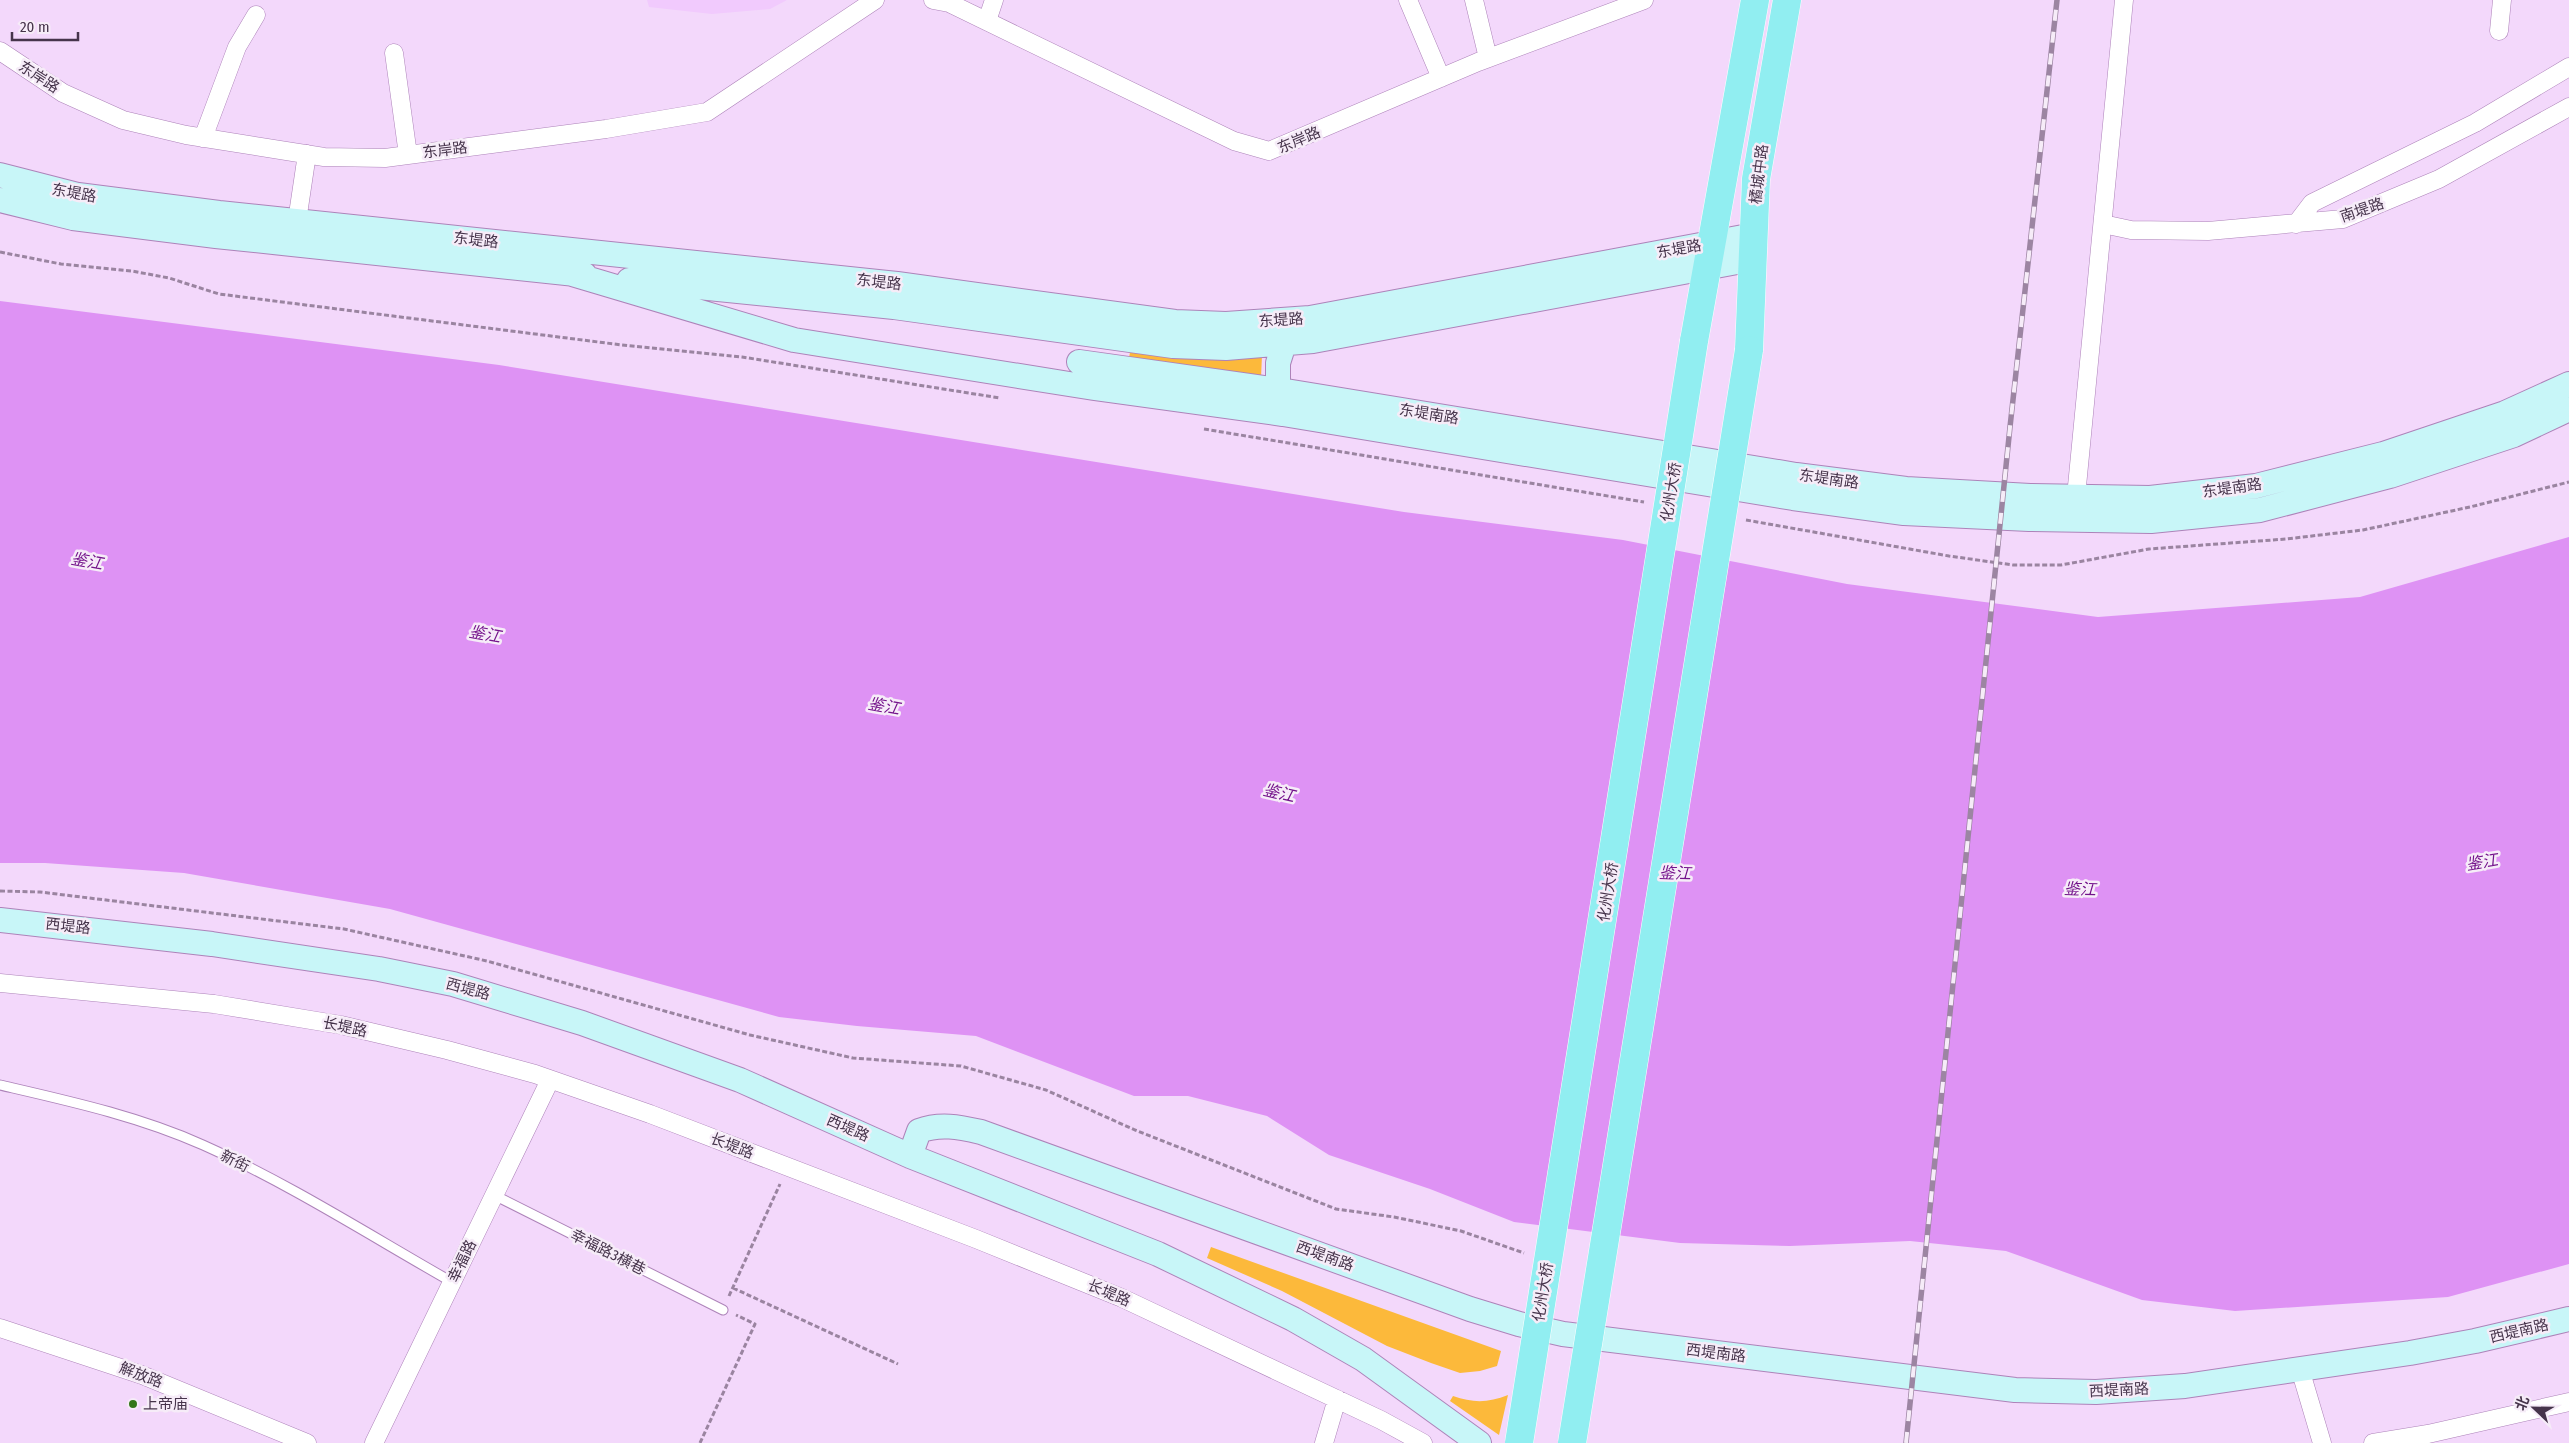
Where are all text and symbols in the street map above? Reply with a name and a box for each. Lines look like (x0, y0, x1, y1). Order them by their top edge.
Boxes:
scale bar (12, 10, 79, 42)
text: 20 m (20, 18, 50, 36)
street label: 东岸路 (15, 57, 63, 97)
street label: 东岸路 (1275, 123, 1323, 157)
street label: 东岸路 (422, 138, 468, 162)
street label: 橘城中路 (1746, 143, 1772, 205)
street label: 东堤路 (50, 180, 98, 206)
street label: 南堤路 (2338, 194, 2386, 226)
street label: 东堤路 (453, 229, 499, 251)
street label: 东堤路 (1655, 236, 1703, 262)
street label: 东堤路 (856, 271, 902, 293)
street label: 东堤路 (1258, 309, 1304, 331)
street label: 东堤南路 (1398, 400, 1460, 428)
street label: 化州大桥 (1657, 461, 1685, 523)
street label: 东堤南路 (1798, 466, 1860, 492)
street label: 东堤南路 (2201, 475, 2263, 501)
water label: 鉴江 (70, 549, 106, 573)
water label: 鉴江 (468, 622, 504, 646)
water label: 鉴江 (867, 694, 903, 718)
water label: 鉴江 (1261, 780, 1299, 806)
water label: 鉴江 (2465, 850, 2501, 874)
street label: 化州大桥 (1594, 861, 1622, 923)
water label: 鉴江 (1659, 863, 1693, 883)
water label: 鉴江 (2064, 879, 2098, 899)
street label: 西堤路 (45, 915, 91, 937)
street label: 西堤路 (444, 974, 492, 1004)
street label: 长堤路 (321, 1014, 369, 1040)
street label: 西堤路 (824, 1111, 872, 1145)
street label: 长堤路 (708, 1130, 756, 1162)
street label: 新街 (218, 1146, 252, 1176)
street label: 幸福路3横巷 (567, 1225, 649, 1279)
street label: 幸福路 (444, 1237, 480, 1285)
street label: 西堤南路 (1294, 1237, 1356, 1275)
street label: 化州大桥 (1529, 1261, 1557, 1323)
street label: 长堤路 (1085, 1276, 1133, 1310)
street label: 西堤南路 (2488, 1315, 2550, 1347)
street label: 西堤南路 (1685, 1340, 1747, 1366)
street label: 解放路 (117, 1359, 165, 1391)
street label: 西堤南路 (2089, 1379, 2149, 1401)
north arrow (2509, 1383, 2559, 1433)
text: 北 (2512, 1394, 2533, 1413)
place label: 上帝庙 (143, 1395, 188, 1413)
marker: 上帝庙 (127, 1398, 139, 1410)

